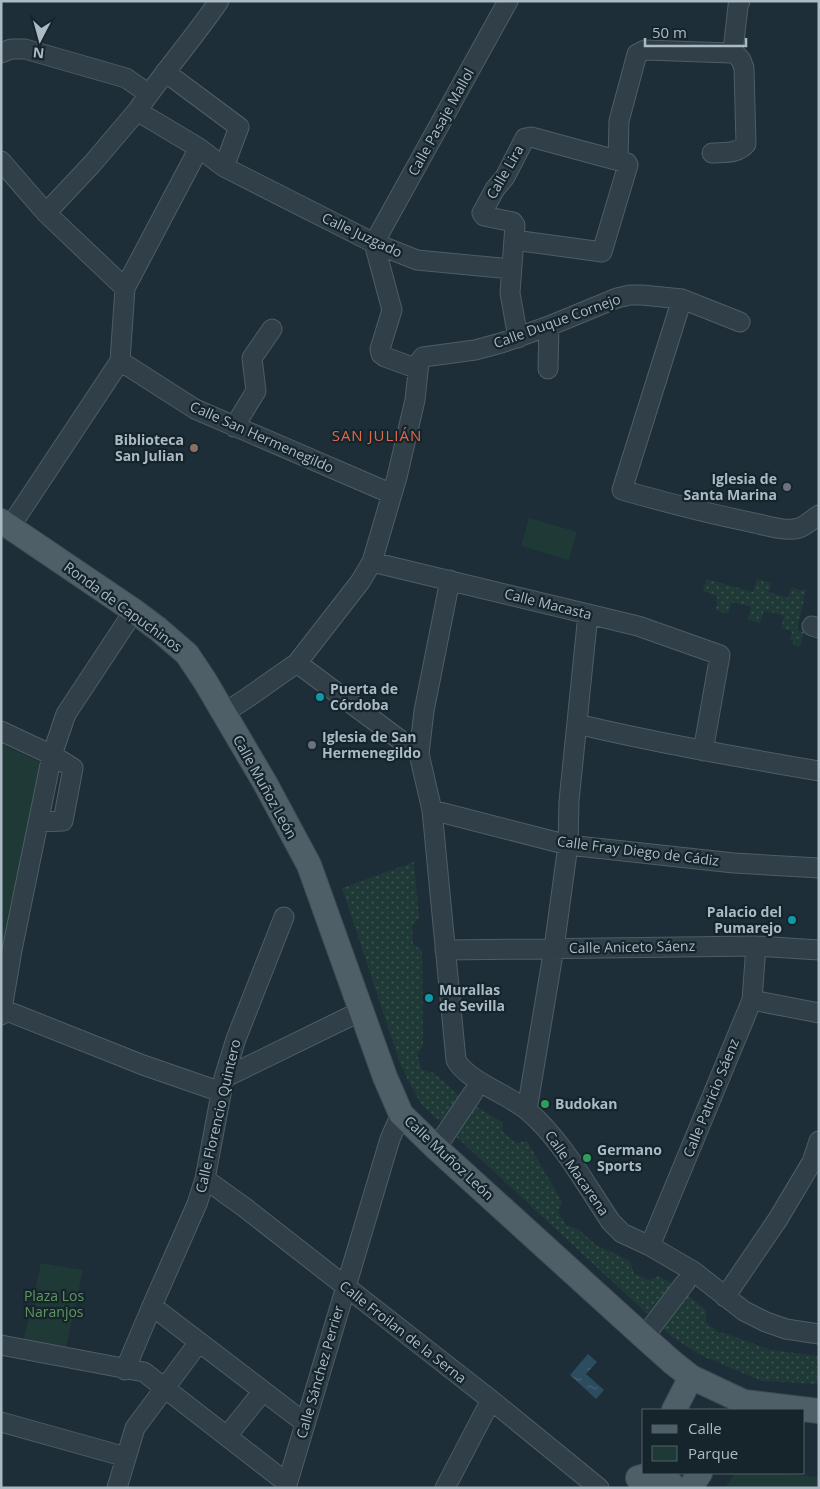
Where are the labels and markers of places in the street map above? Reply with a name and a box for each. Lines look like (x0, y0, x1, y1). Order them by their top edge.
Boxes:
place label: Biblioteca San Julian (114, 430, 184, 465)
marker: Biblioteca San Julian (188, 442, 200, 454)
place label: Iglesia de Santa Marina (684, 469, 777, 504)
marker: Iglesia de Santa Marina (781, 481, 793, 493)
place label: Puerta de Córdoba (330, 679, 398, 714)
marker: Puerta de Córdoba (314, 691, 326, 703)
place label: Iglesia de San Hermenegildo (322, 727, 421, 762)
marker: Iglesia de San Hermenegildo (306, 739, 318, 751)
place label: Palacio del Pumarejo (707, 902, 782, 937)
marker: Palacio del Pumarejo (786, 914, 798, 926)
place label: Murallas de Sevilla (439, 980, 505, 1015)
marker: Murallas de Sevilla (423, 992, 435, 1004)
place label: Budokan (555, 1094, 617, 1113)
marker: Budokan (539, 1098, 551, 1110)
place label: Germano Sports (597, 1140, 662, 1175)
marker: Germano Sports (581, 1152, 593, 1164)

